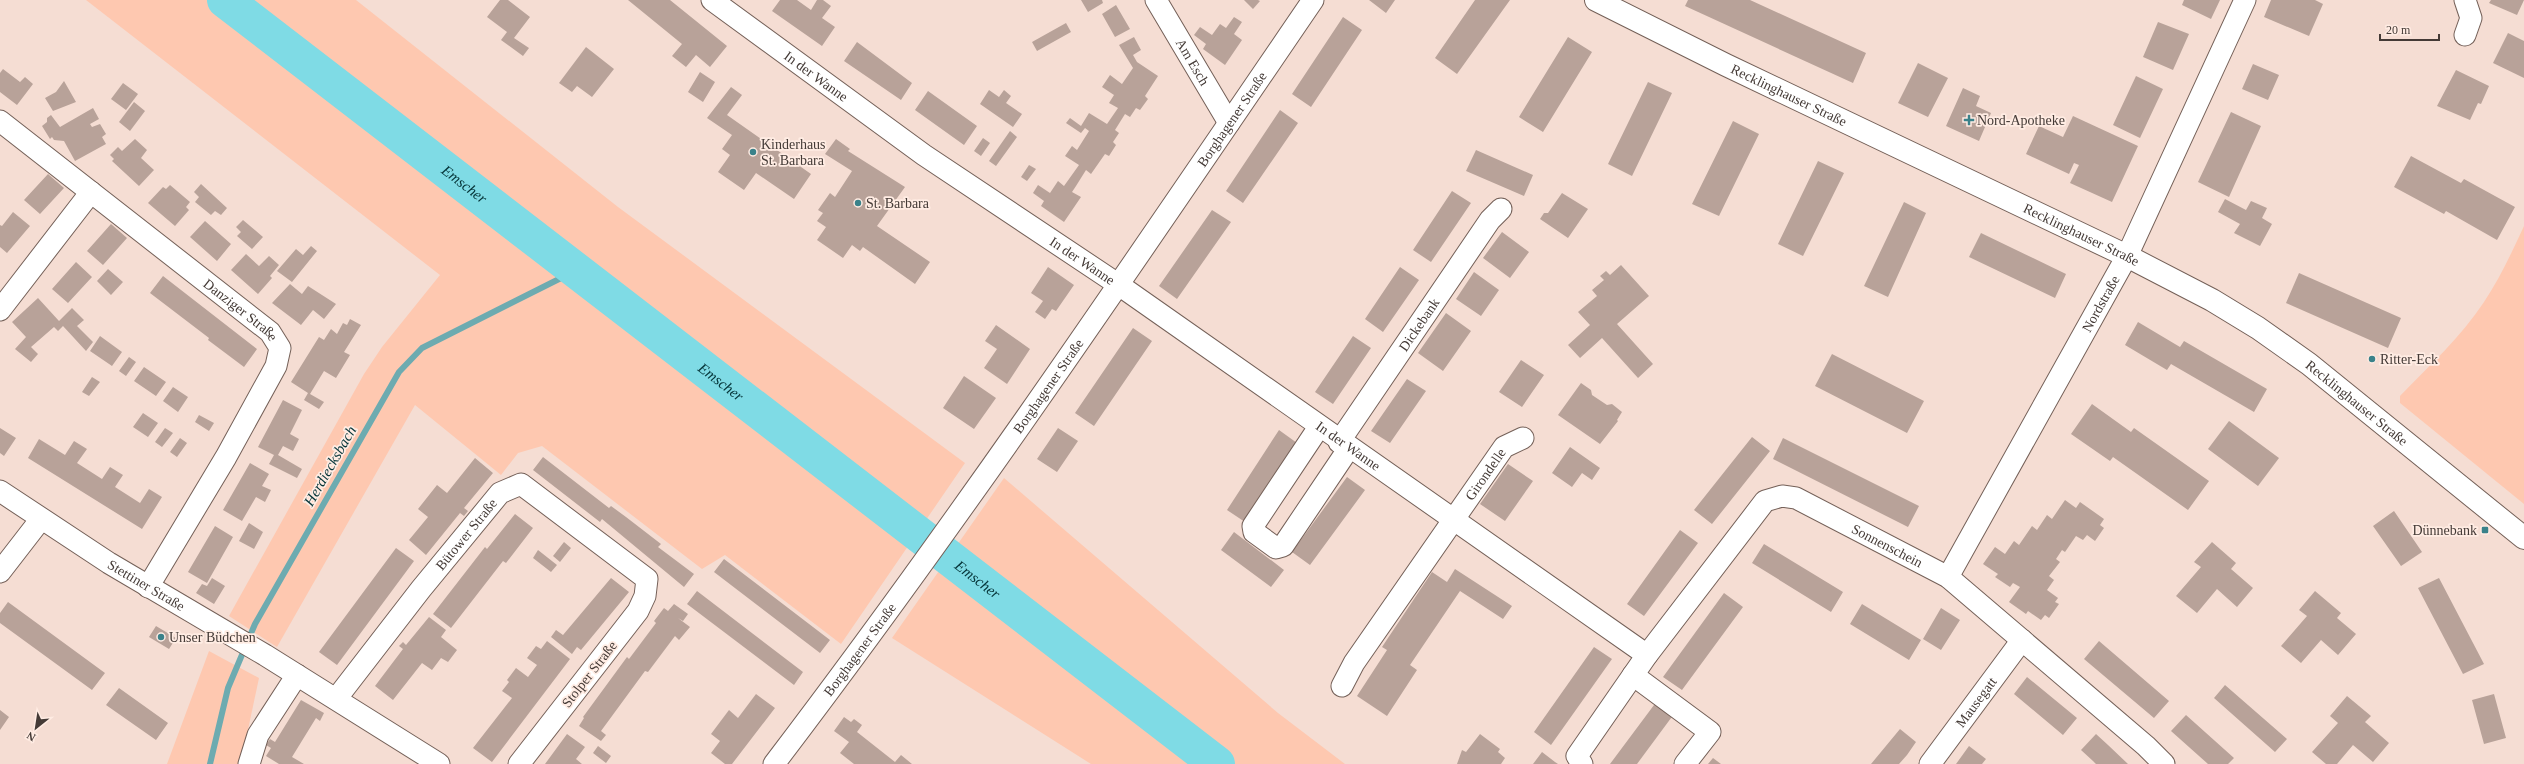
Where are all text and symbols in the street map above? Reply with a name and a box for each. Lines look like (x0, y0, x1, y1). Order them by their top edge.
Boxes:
scale bar (2380, 16, 2439, 42)
text: 20 m (2386, 23, 2411, 37)
street label: Am Esch (1173, 36, 1212, 88)
street label: In der Wanne (781, 48, 850, 105)
street label: Recklinghauser Straße (1728, 61, 1849, 129)
street label: Borghagener Straße (1195, 69, 1270, 170)
place label: Nord-Apotheke (1977, 113, 2065, 128)
marker: Nord-Apotheke (1964, 115, 1974, 125)
place label: Kinderhaus St. Barbara (761, 137, 826, 168)
marker: Kinderhaus St. Barbara (748, 147, 758, 157)
water label: Emscher (438, 161, 490, 207)
place label: St. Barbara (866, 196, 930, 211)
marker: St. Barbara (853, 198, 863, 208)
street label: Recklinghauser Straße (2021, 201, 2141, 269)
street label: In der Wanne (1047, 234, 1117, 288)
street label: Nordstraße (2079, 273, 2123, 335)
street label: Danziger Straße (200, 276, 281, 344)
street label: Dickebank (1396, 296, 1443, 354)
street label: Borghagener Straße (1011, 336, 1087, 436)
place label: Ritter-Eck (2380, 352, 2438, 367)
marker: Ritter-Eck (2367, 354, 2377, 364)
street label: Recklinghauser Straße (2303, 357, 2410, 449)
water label: Emscher (694, 359, 747, 404)
street label: In der Wanne (1313, 418, 1383, 474)
water label: Herdiecksbach (300, 423, 359, 510)
street label: Girondelle (1462, 445, 1509, 503)
street label: Bütower Straße (433, 496, 500, 573)
street label: Sonnenschein (1849, 521, 1925, 570)
place label: Dünnebank (2412, 523, 2477, 538)
marker: Dünnebank (2480, 525, 2490, 535)
street label: Stettiner Straße (105, 557, 187, 614)
water label: Emscher (951, 557, 1003, 602)
street label: Borghagener Straße (821, 600, 899, 699)
place label: Unser Büdchen (169, 630, 256, 645)
marker: Unser Büdchen (156, 632, 166, 642)
street label: Stolper Straße (559, 638, 620, 710)
street label: Mausegatt (1953, 674, 2000, 730)
north arrow (16, 708, 56, 748)
text: N (25, 729, 37, 744)

